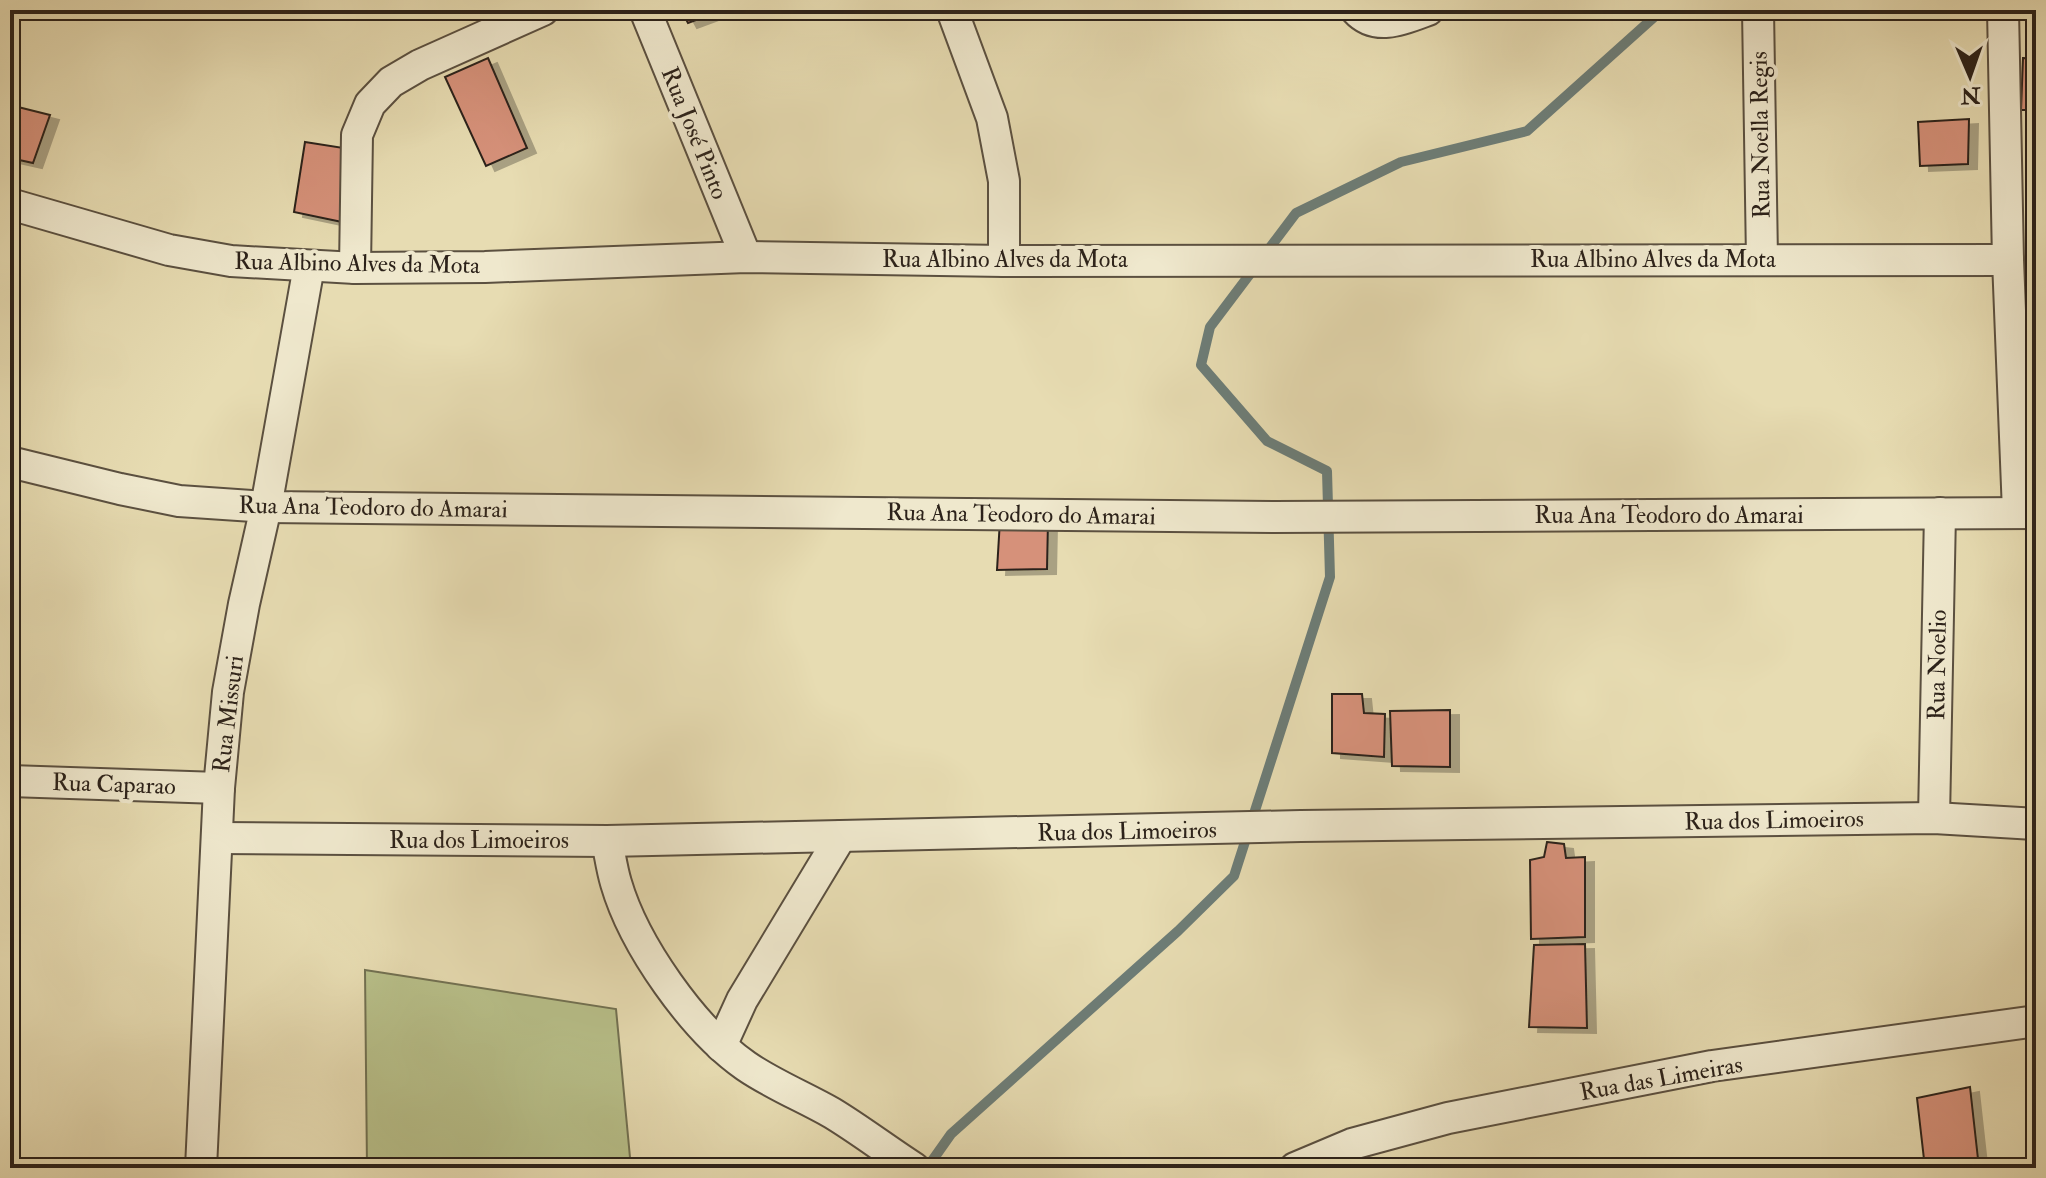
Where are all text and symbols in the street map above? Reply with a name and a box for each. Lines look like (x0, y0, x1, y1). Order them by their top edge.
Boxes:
north arrow (1930, 36, 2010, 116)
street label: Rua Noella Regis (1744, 51, 1777, 219)
street label: Rua José Pinto (654, 62, 735, 204)
text: N (1960, 81, 1982, 109)
street label: Rua Albino Alves da Mota (882, 244, 1129, 275)
street label: Rua Albino Alves da Mota (1530, 244, 1777, 275)
street label: Rua Albino Alves da Mota (234, 246, 481, 281)
street label: Rua Ana Teodoro do Amarai (238, 490, 508, 525)
street label: Rua Ana Teodoro do Amarai (886, 497, 1156, 532)
street label: Rua Ana Teodoro do Amarai (1534, 500, 1804, 531)
street label: Rua Noelio (1921, 609, 1954, 721)
street label: Rua Missuri (206, 654, 251, 775)
street label: Rua Caparao (51, 767, 176, 802)
street label: Rua dos Limoeiros (1684, 803, 1864, 838)
street label: Rua dos Limoeiros (1037, 814, 1217, 849)
street label: Rua dos Limoeiros (389, 825, 569, 856)
street label: Rua das Limeiras (1577, 1049, 1745, 1108)

